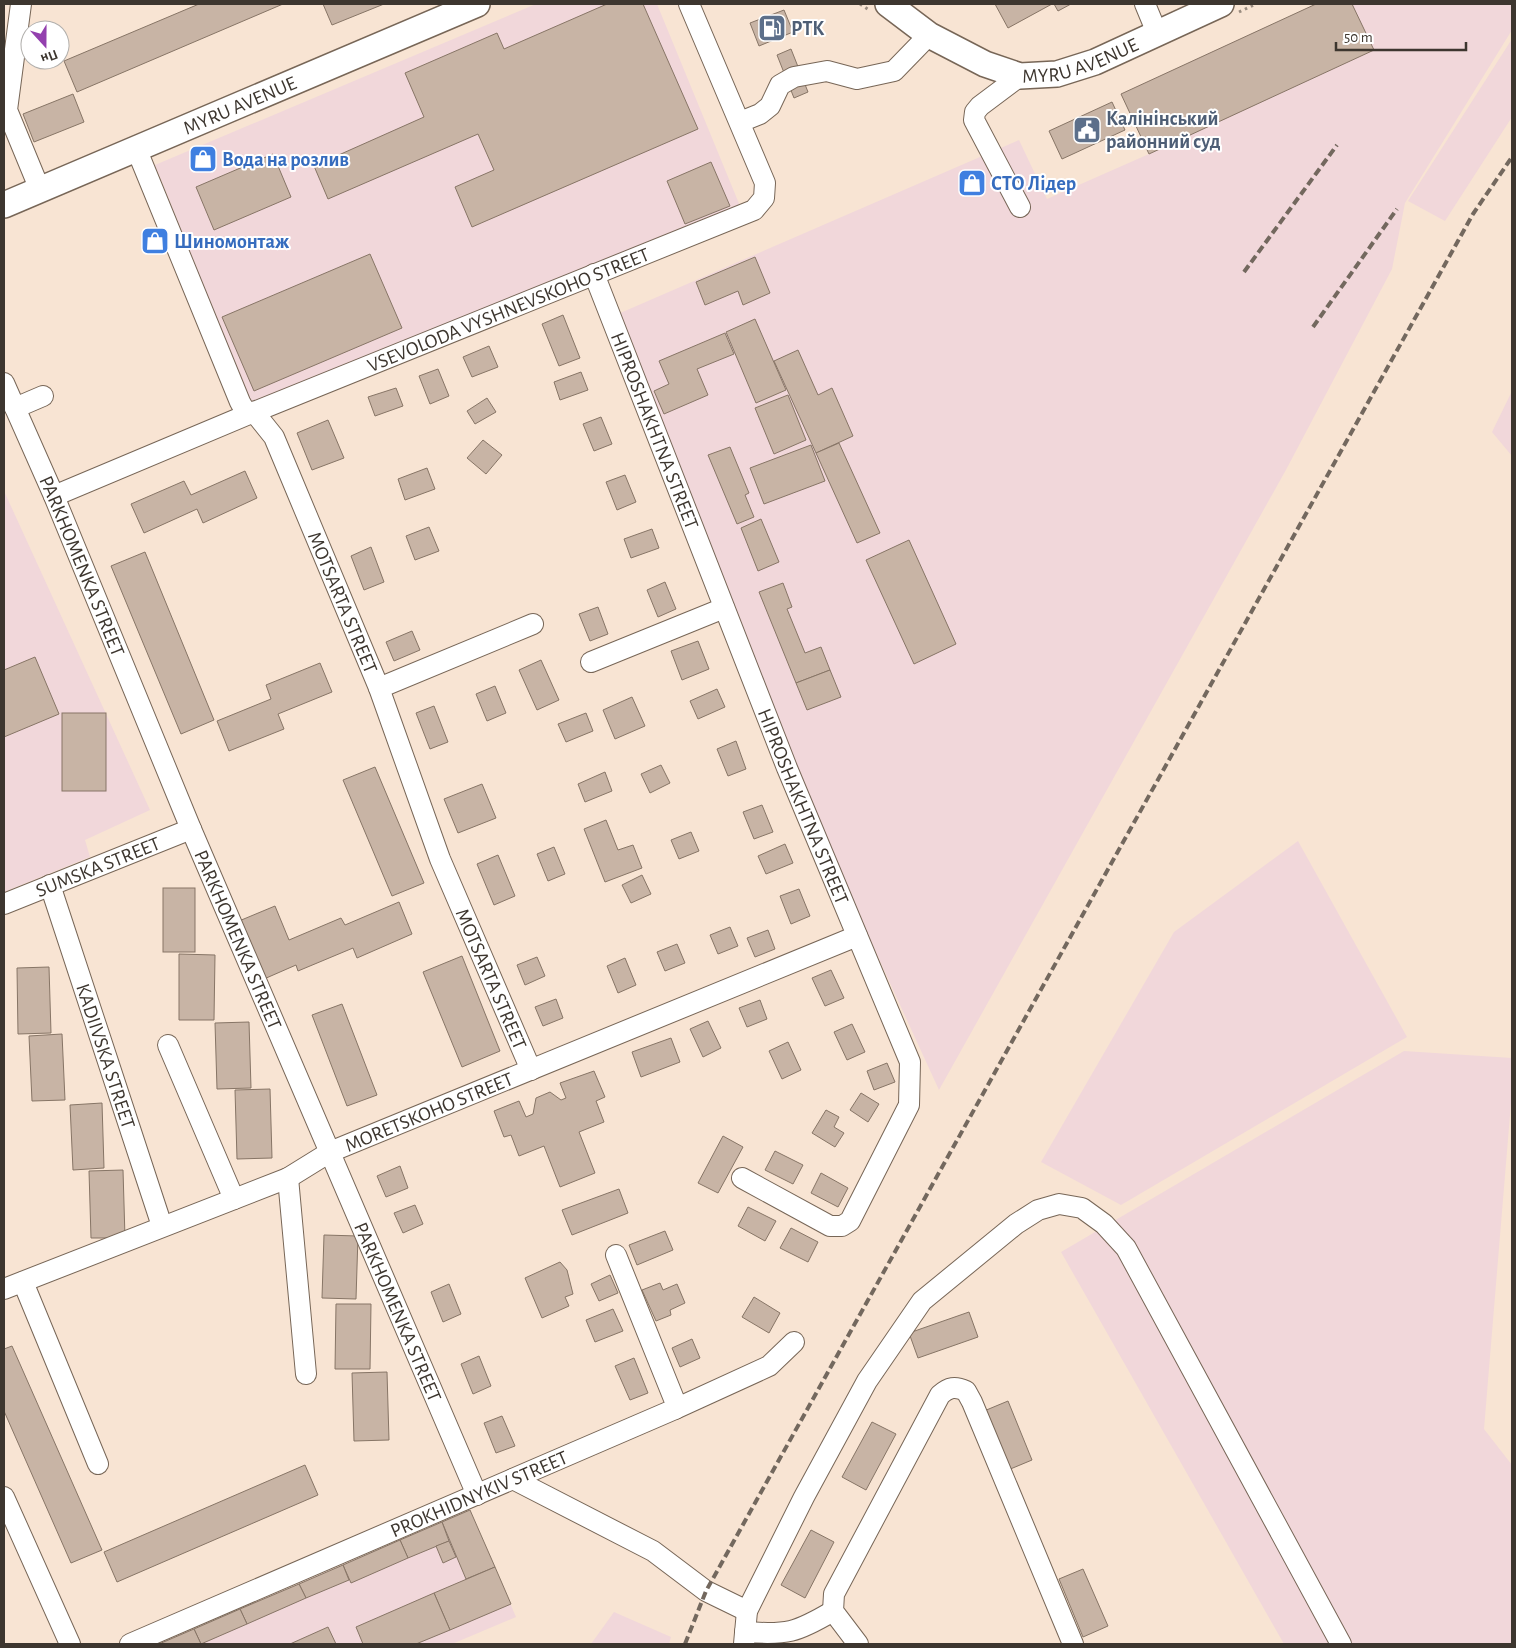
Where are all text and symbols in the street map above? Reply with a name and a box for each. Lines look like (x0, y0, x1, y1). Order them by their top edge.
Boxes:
fuel station icon: РТК (757, 13, 787, 43)
place label: РТК (791, 19, 825, 39)
north arrow (20, 20, 70, 70)
scale bar (1336, 20, 1466, 52)
text: 50 m (1344, 30, 1373, 45)
street label: MYRU AVENUE (1022, 34, 1142, 87)
text: Пн (39, 47, 60, 66)
street label: MYRU AVENUE (181, 73, 300, 139)
place label: Калінінський районний суд (1106, 109, 1221, 152)
public building icon: Калінінський районний суд (1072, 115, 1102, 145)
shop icon: Вода на розлив (188, 144, 218, 174)
place label: Вода на розлив (222, 150, 349, 170)
shop icon: СТО Лідер (957, 168, 987, 198)
place label: СТО Лідер (991, 174, 1076, 194)
shop icon: Шиномонтаж (140, 226, 170, 256)
place label: Шиномонтаж (174, 232, 290, 252)
street label: VSEVOLODA VYSHNEVSKOHO STREET (365, 244, 652, 376)
street label: HIPROSHAKHTNA STREET (607, 330, 702, 532)
street label: PARKHOMENKA STREET (35, 473, 128, 659)
street label: MOTSARTA STREET (304, 529, 381, 676)
street label: HIPROSHAKHTNA STREET (754, 706, 852, 908)
street label: SUMSKA STREET (33, 833, 163, 901)
street label: PARKHOMENKA STREET (190, 847, 285, 1033)
street label: MOTSARTA STREET (452, 906, 530, 1053)
street label: KADIIVSKA STREET (72, 981, 138, 1131)
street label: MORETSKOHO STREET (342, 1069, 516, 1156)
street label: PARKHOMENKA STREET (350, 1219, 445, 1405)
street label: PROKHIDNYKIV STREET (388, 1447, 571, 1541)

